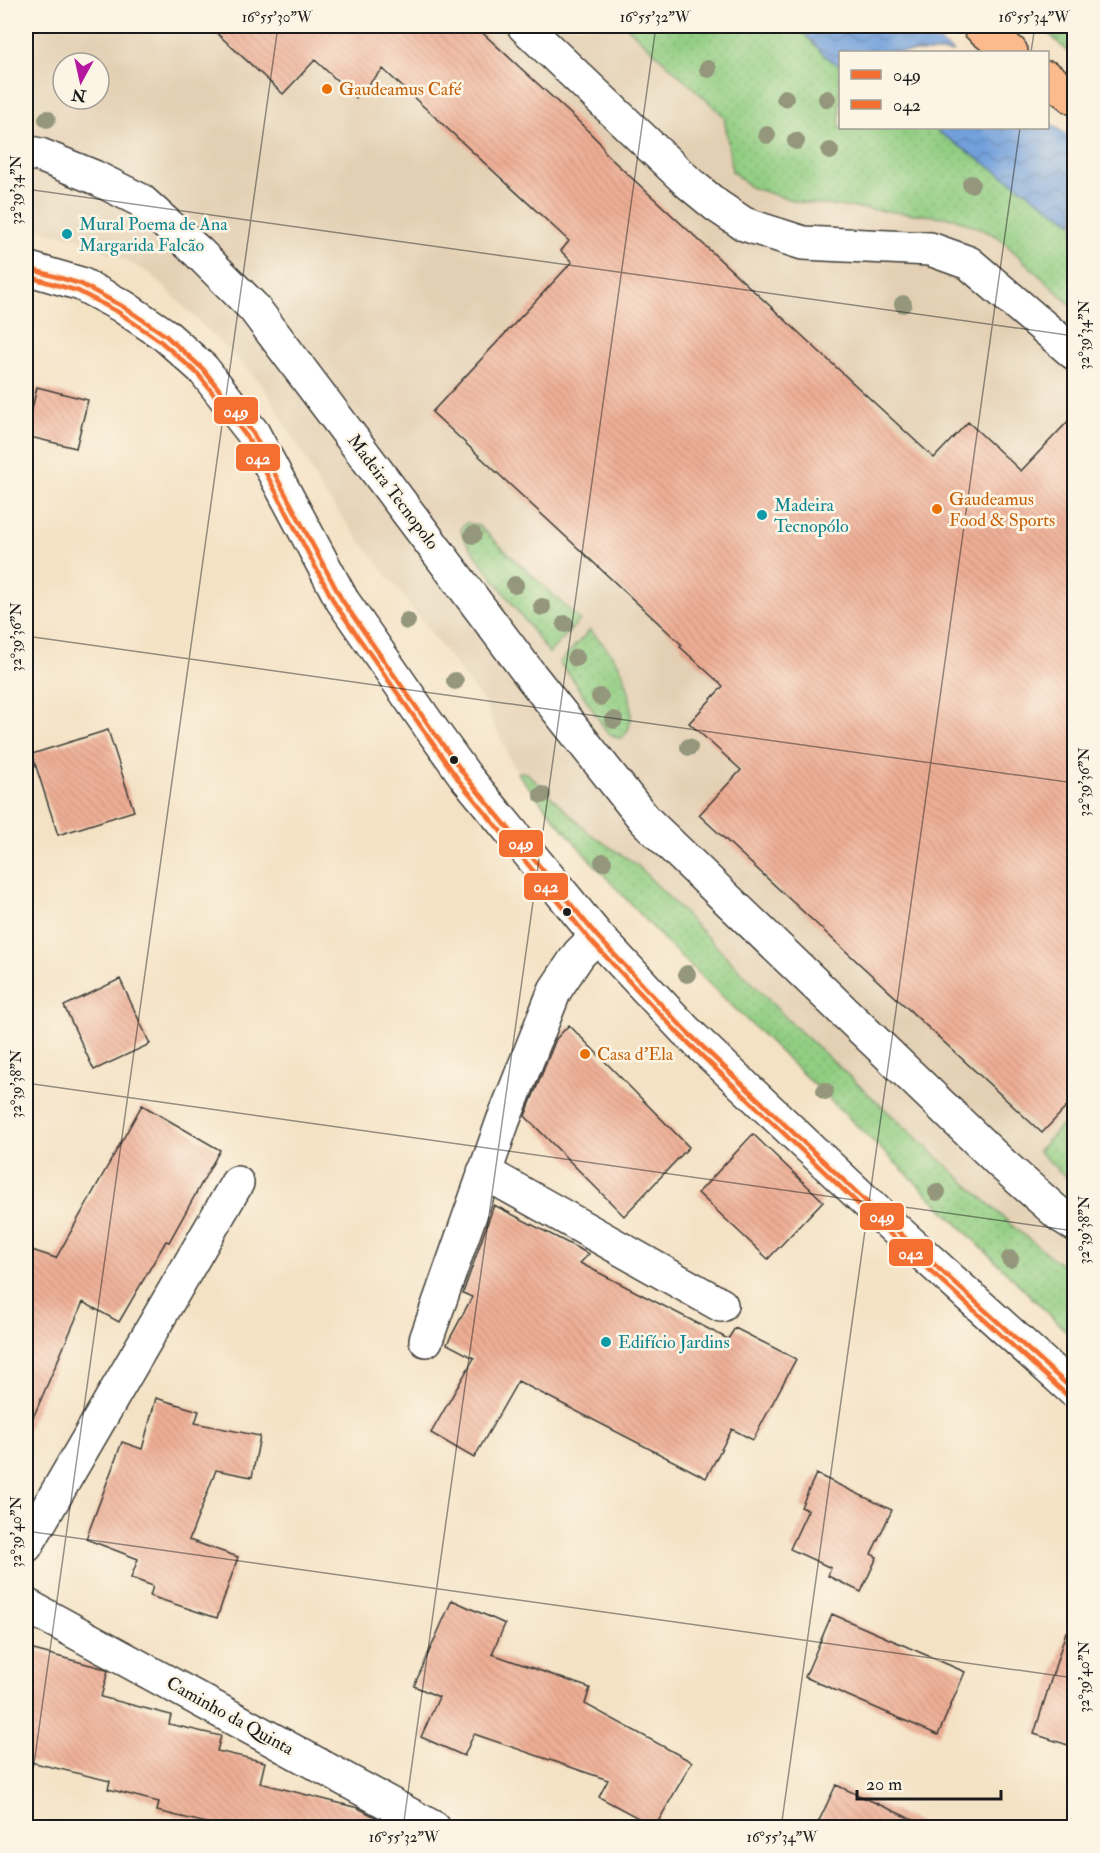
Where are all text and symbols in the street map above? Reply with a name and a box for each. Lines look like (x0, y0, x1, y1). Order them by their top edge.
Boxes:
text: 16°55'30"W (242, 8, 313, 27)
text: 16°55'32"W (620, 8, 691, 27)
text: 16°55'34"W (999, 8, 1070, 27)
north arrow (51, 51, 111, 111)
legend (839, 51, 1049, 129)
text: 049 (893, 64, 921, 87)
place label: Gaudeamus Café (339, 78, 462, 101)
marker: Gaudeamus Café (320, 82, 334, 96)
text: N (70, 84, 89, 106)
text: 042 (893, 94, 921, 117)
text: 32°39'34"N (7, 155, 26, 225)
place label: Mural Poema de Ana Margarida Falcão (79, 213, 228, 257)
marker: Mural Poema de Ana Margarida Falcão (60, 227, 74, 241)
text: 32°39'34"N (1075, 300, 1094, 370)
line badge: 049 (213, 396, 259, 425)
text: 049 (224, 402, 248, 422)
street label: Madeira Tecnopolo (342, 430, 444, 554)
line badge: 042 (235, 443, 281, 472)
text: 042 (246, 449, 270, 469)
place label: Gaudeamus Food & Sports (949, 488, 1055, 532)
place label: Madeira Tecnopólo (774, 494, 849, 538)
marker: Gaudeamus Food & Sports (930, 502, 944, 516)
marker: Madeira Tecnopólo (755, 508, 769, 522)
text: 32°39'36"N (7, 602, 26, 672)
text: 32°39'36"N (1075, 747, 1094, 817)
unlabelled marker (448, 754, 460, 766)
line badge: 049 (498, 829, 544, 858)
text: 049 (509, 834, 533, 854)
line badge: 042 (523, 872, 569, 901)
text: 042 (534, 877, 558, 897)
unlabelled marker (561, 906, 573, 918)
place label: Casa d'Ela (597, 1043, 674, 1066)
marker: Casa d'Ela (578, 1047, 592, 1061)
text: 32°39'38"N (7, 1049, 26, 1118)
text: 32°39'38"N (1075, 1195, 1094, 1264)
line badge: 049 (859, 1202, 905, 1231)
text: 049 (870, 1207, 894, 1227)
line badge: 042 (888, 1238, 934, 1267)
text: 042 (899, 1244, 923, 1264)
place label: Edifício Jardins (618, 1331, 730, 1354)
marker: Edifício Jardins (599, 1335, 613, 1349)
text: 32°39'40"N (7, 1496, 26, 1568)
text: 32°39'40"N (1075, 1641, 1094, 1713)
street label: Caminho da Quinta (162, 1671, 298, 1761)
scale bar (857, 1763, 1001, 1801)
text: 20 m (866, 1773, 902, 1796)
text: 16°55'32"W (369, 1828, 440, 1847)
text: 16°55'34"W (747, 1828, 818, 1847)

